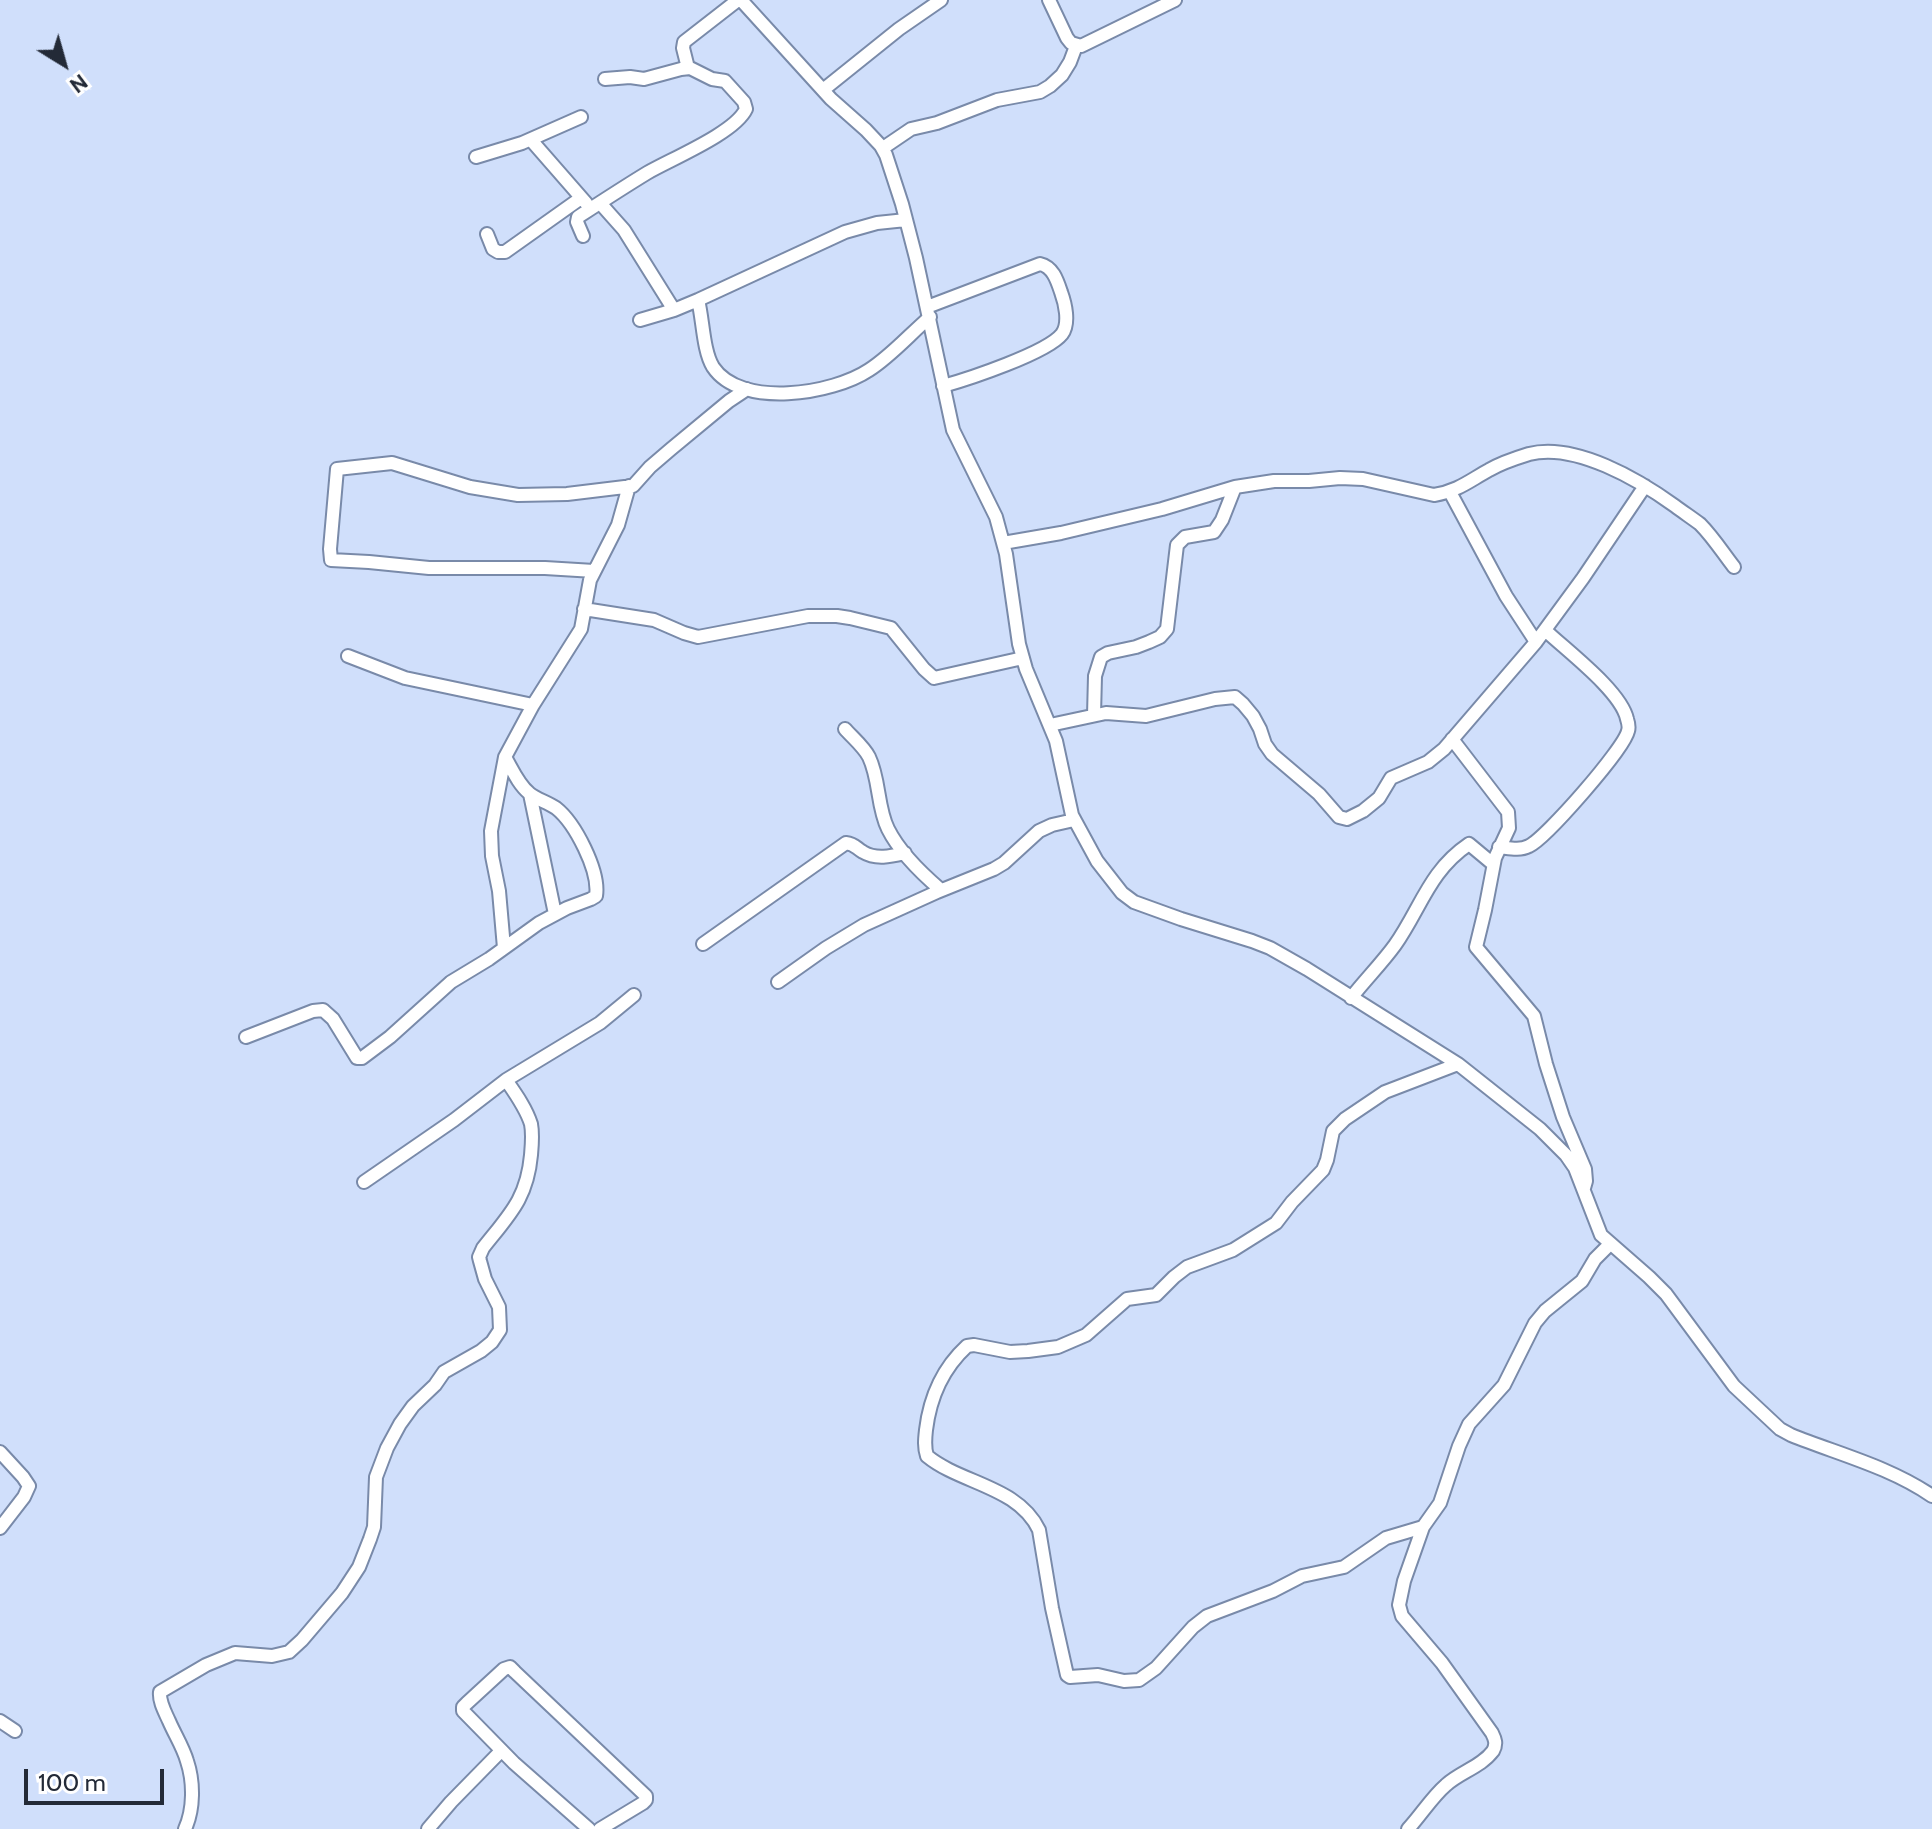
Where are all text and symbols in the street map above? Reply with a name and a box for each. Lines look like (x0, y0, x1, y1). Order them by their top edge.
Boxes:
north arrow (24, 24, 104, 104)
text: N (64, 68, 93, 99)
scale bar (28, 1753, 168, 1803)
text: 100 m (38, 1768, 106, 1797)

